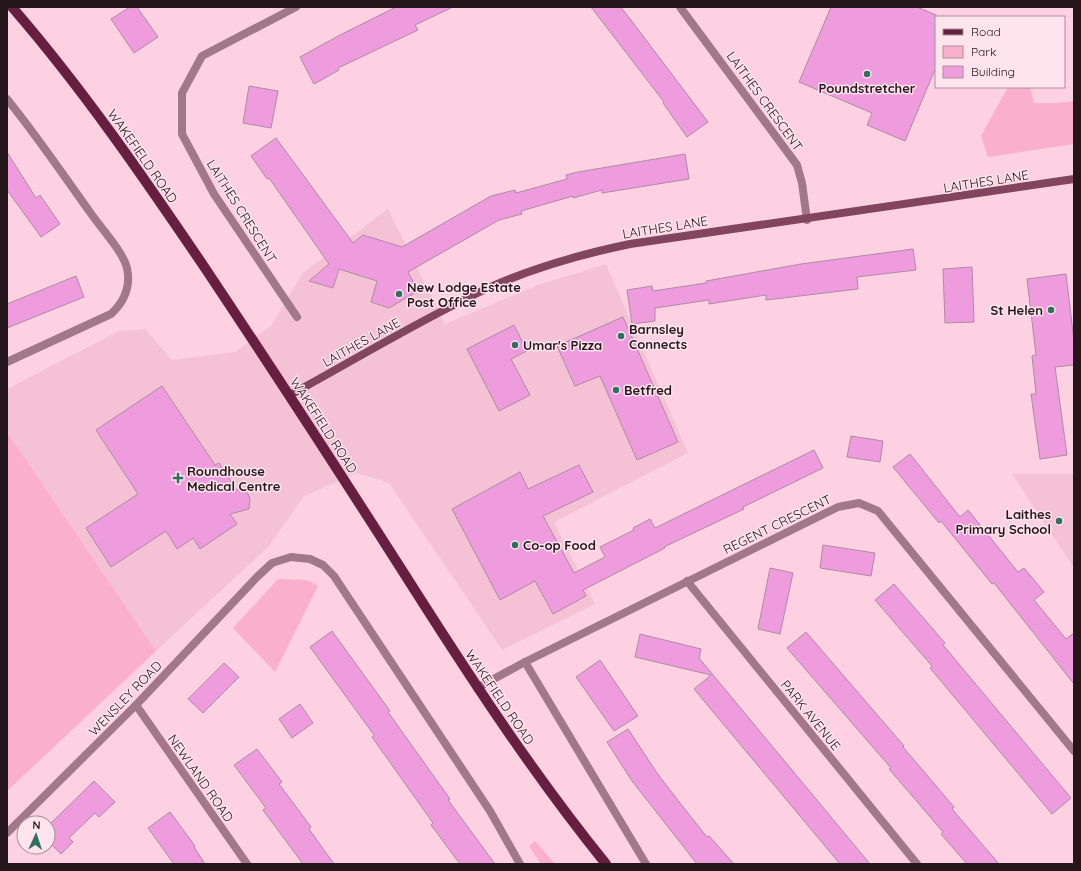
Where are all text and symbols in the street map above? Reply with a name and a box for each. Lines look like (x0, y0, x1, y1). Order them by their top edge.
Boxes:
legend (935, 16, 1065, 88)
text: Road (971, 24, 1001, 39)
text: Park (971, 44, 996, 59)
street label: LAITHES CRESCENT (724, 48, 807, 154)
text: Building (971, 64, 1015, 79)
marker: Poundstretcher (862, 69, 872, 79)
place label: Poundstretcher (819, 80, 916, 96)
street label: WAKEFIELD ROAD (105, 106, 181, 206)
street label: LAITHES CRESCENT (204, 156, 280, 266)
street label: LAITHES LANE (942, 166, 1030, 196)
street label: LAITHES LANE (621, 212, 709, 242)
place label: New Lodge Estate Post Office (407, 279, 521, 310)
marker: New Lodge Estate Post Office (394, 289, 404, 299)
place label: St Helen (990, 302, 1043, 318)
marker: St Helen (1046, 305, 1056, 315)
street label: LAITHES LANE (319, 314, 403, 370)
place label: Barnsley Connects (629, 321, 687, 352)
marker: Barnsley Connects (616, 331, 626, 341)
place label: Umar's Pizza (523, 337, 602, 353)
marker: Umar's Pizza (510, 340, 520, 350)
street label: WAKEFIELD ROAD (287, 374, 361, 476)
place label: Betfred (624, 382, 672, 398)
marker: Betfred (611, 385, 621, 395)
place label: Roundhouse Medical Centre (187, 463, 281, 494)
marker: Roundhouse Medical Centre (172, 472, 184, 484)
street label: REGENT CRESCENT (720, 491, 834, 557)
place label: Laithes Primary School (956, 506, 1051, 537)
marker: Laithes Primary School (1054, 516, 1064, 526)
place label: Co-op Food (523, 537, 596, 553)
marker: Co-op Food (510, 540, 520, 550)
street label: WAKEFIELD ROAD (462, 647, 538, 747)
street label: WENSLEY ROAD (85, 657, 165, 739)
street label: PARK AVENUE (778, 677, 844, 753)
street label: NEWLAND ROAD (165, 731, 237, 825)
north arrow (16, 815, 56, 855)
text: N (32, 818, 41, 832)

